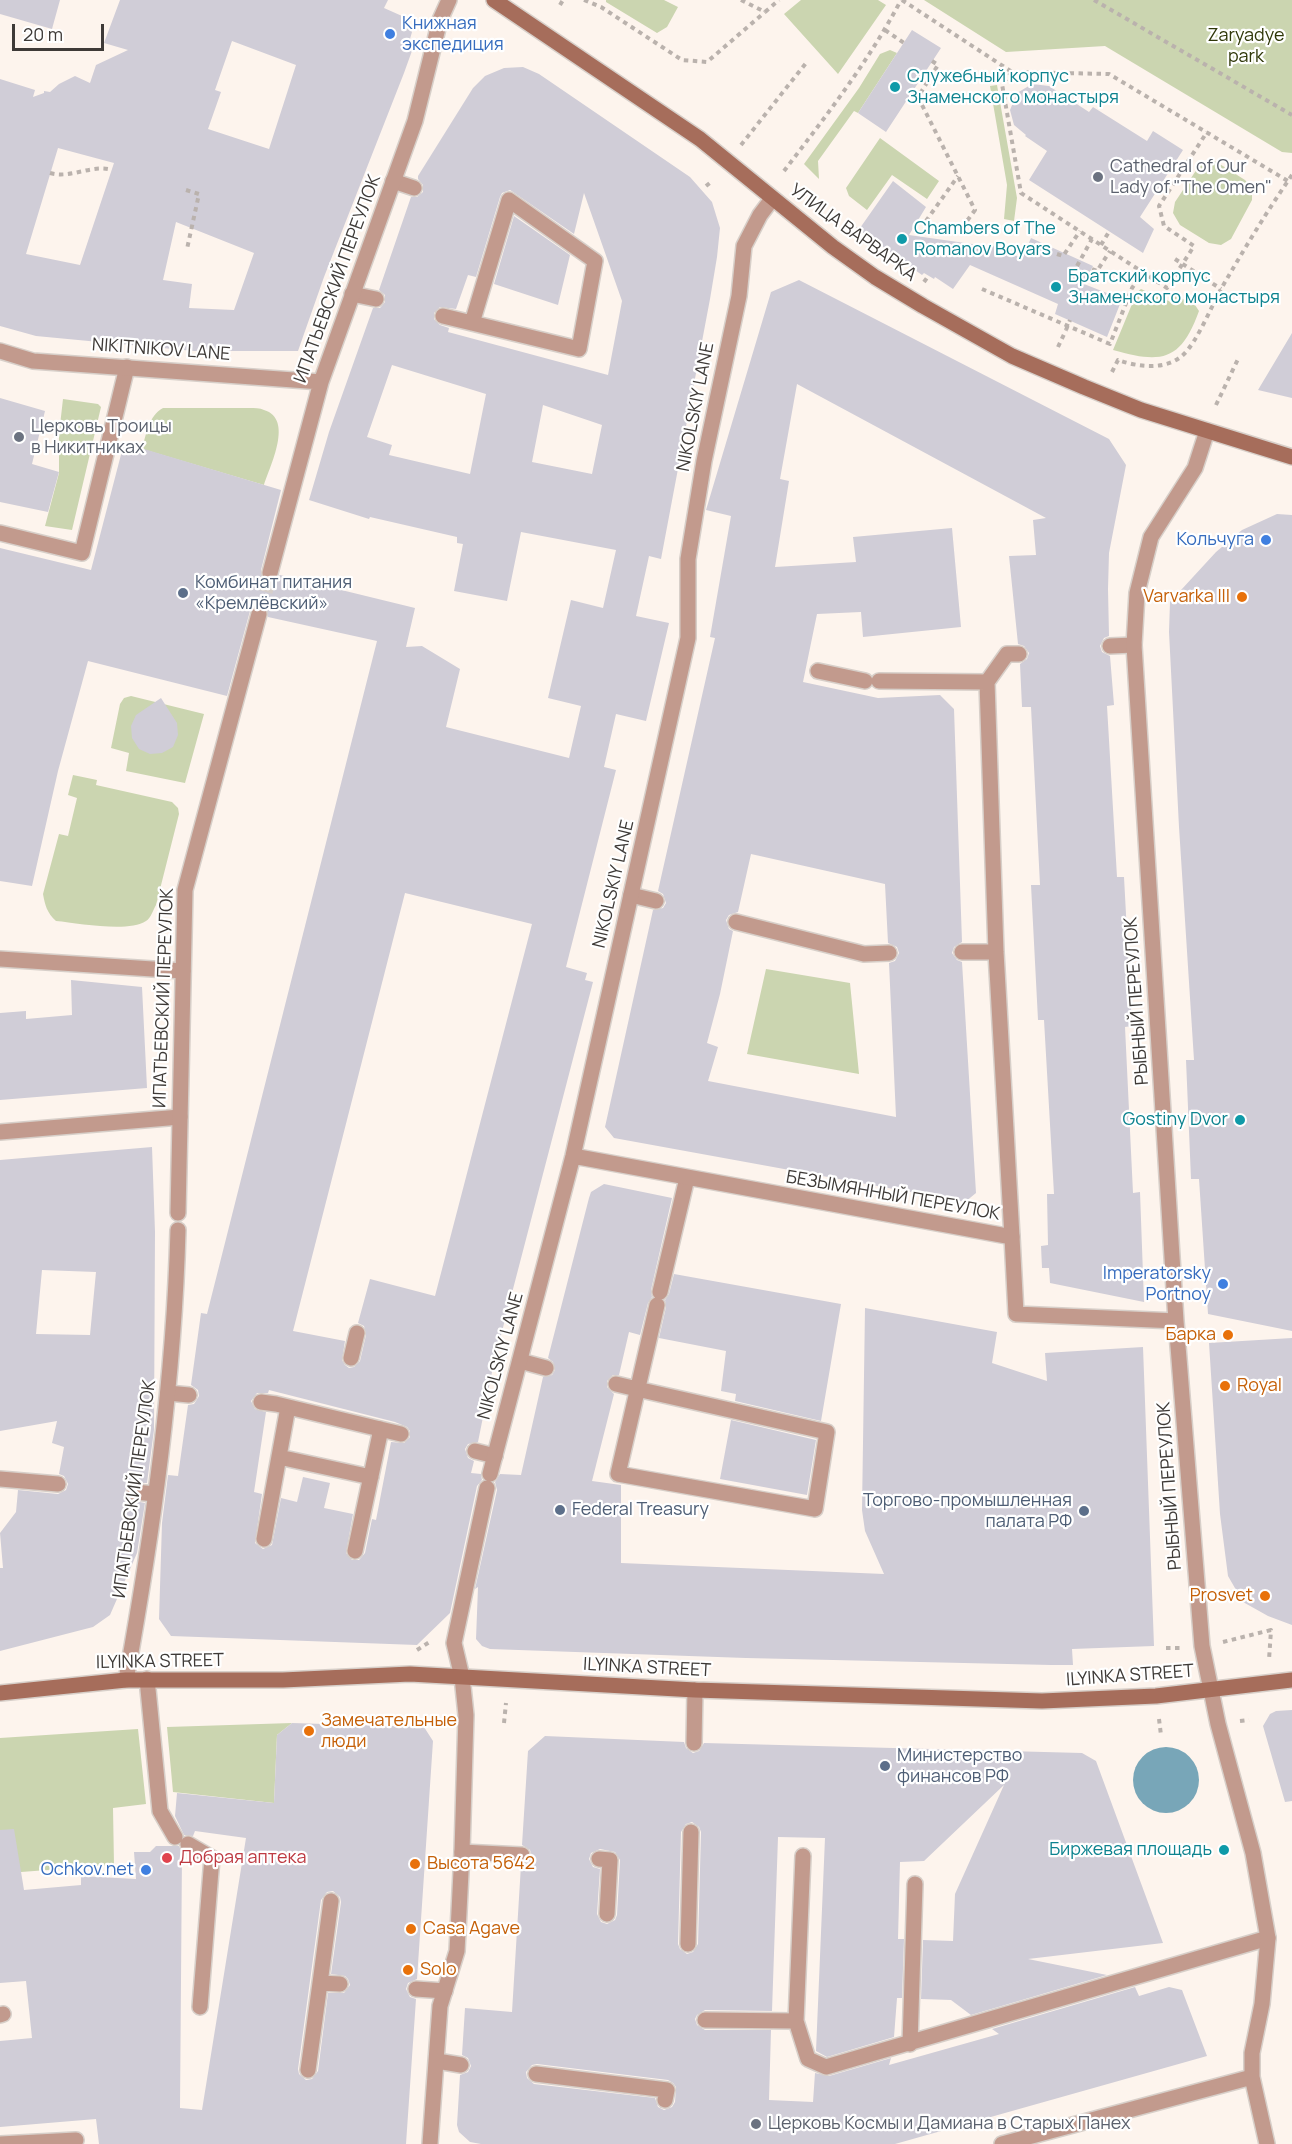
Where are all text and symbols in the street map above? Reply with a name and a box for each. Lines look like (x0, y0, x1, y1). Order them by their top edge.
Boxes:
scale bar (15, 12, 106, 50)
place label: Книжная экспедиция (402, 13, 504, 56)
text: 20 m (23, 22, 63, 46)
park label: Zaryadye park (1208, 25, 1284, 68)
marker: Книжная экспедиция (383, 27, 397, 41)
place label: Служебный корпус Знаменского монастыря (907, 66, 1119, 109)
marker: Служебный корпус Знаменского монастыря (888, 80, 902, 94)
place label: Cathedral of Our Lady of "The Omen" (1110, 156, 1272, 198)
marker: Cathedral of Our Lady of "The Omen" (1091, 170, 1105, 184)
street label: ИПАТЬЕВСКИЙ ПЕРЕУЛОК (290, 172, 386, 386)
street label: УЛИЦА ВАРВАРКА (785, 180, 921, 286)
place label: Chambers of The Romanov Boyars (914, 218, 1056, 260)
marker: Chambers of The Romanov Boyars (895, 232, 909, 246)
place label: Братский корпус Знаменского монастыря (1068, 266, 1280, 308)
marker: Братский корпус Знаменского монастыря (1049, 280, 1063, 294)
street label: NIKITNIKOV LANE (91, 334, 231, 366)
street label: NIKOLSKIY LANE (673, 341, 719, 473)
place label: Церковь Троицы в Никитниках (31, 416, 172, 458)
marker: Церковь Троицы в Никитниках (12, 430, 26, 444)
place label: Кольчуга (1176, 529, 1254, 551)
marker: Кольчуга (1259, 533, 1273, 547)
place label: Комбинат питания «Кремлёвский» (195, 572, 352, 614)
marker: Комбинат питания «Кремлёвский» (176, 586, 190, 600)
place label: Varvarka III (1143, 586, 1230, 608)
marker: Varvarka III (1235, 590, 1249, 604)
street label: NIKOLSKIY LANE (589, 818, 639, 950)
street label: ИПАТЬЕВСКИЙ ПЕРЕУЛОК (149, 888, 179, 1108)
street label: РЫБНЫЙ ПЕРЕУЛОК (1120, 916, 1154, 1086)
place label: Gostiny Dvor (1122, 1109, 1228, 1131)
marker: Gostiny Dvor (1233, 1113, 1247, 1127)
street label: БЕЗЫМЯННЫЙ ПЕРЕУЛОК (784, 1167, 1002, 1225)
place label: Imperatorsky Portnoy (1103, 1263, 1211, 1306)
marker: Imperatorsky Portnoy (1216, 1277, 1230, 1291)
street label: NIKOLSKIY LANE (474, 1290, 528, 1422)
place label: Барка (1166, 1324, 1216, 1346)
marker: Барка (1221, 1328, 1235, 1342)
place label: Royal (1237, 1375, 1282, 1397)
street label: ИПАТЬЕВСКИЙ ПЕРЕУЛОК (109, 1379, 161, 1599)
marker: Royal (1218, 1379, 1232, 1393)
street label: РЫБНЫЙ ПЕРЕУЛОК (1153, 1401, 1187, 1571)
place label: Торгово-промышленная палата РФ (863, 1490, 1072, 1532)
place label: Federal Treasury (572, 1499, 709, 1521)
marker: Federal Treasury (553, 1503, 567, 1517)
marker: Торгово-промышленная палата РФ (1077, 1504, 1091, 1518)
place label: Prosvet (1190, 1585, 1253, 1607)
marker: Prosvet (1258, 1589, 1272, 1603)
street label: ILYINKA STREET (96, 1650, 224, 1674)
street label: ILYINKA STREET (583, 1654, 711, 1682)
street label: ILYINKA STREET (1065, 1661, 1195, 1691)
place label: Замечательные люди (321, 1710, 457, 1752)
marker: Замечательные люди (302, 1724, 316, 1738)
place label: Министерство финансов РФ (897, 1745, 1022, 1788)
marker: Министерство финансов РФ (878, 1759, 892, 1773)
place label: Биржевая площадь (1049, 1839, 1212, 1861)
marker: Биржевая площадь (1217, 1843, 1231, 1857)
place label: Добрая аптека (179, 1847, 306, 1869)
marker: Добрая аптека (160, 1851, 174, 1865)
place label: Высота 5642 (427, 1853, 535, 1875)
marker: Высота 5642 (408, 1857, 422, 1871)
place label: Ochkov.net (41, 1859, 134, 1881)
marker: Ochkov.net (139, 1863, 153, 1877)
place label: Casa Agave (423, 1918, 520, 1940)
marker: Casa Agave (404, 1922, 418, 1936)
place label: Solo (420, 1959, 457, 1981)
marker: Solo (401, 1963, 415, 1977)
place label: Церковь Космы и Дамиана в Старых Панех (768, 2113, 1130, 2135)
marker: Церковь Космы и Дамиана в Старых Панех (749, 2117, 763, 2131)

